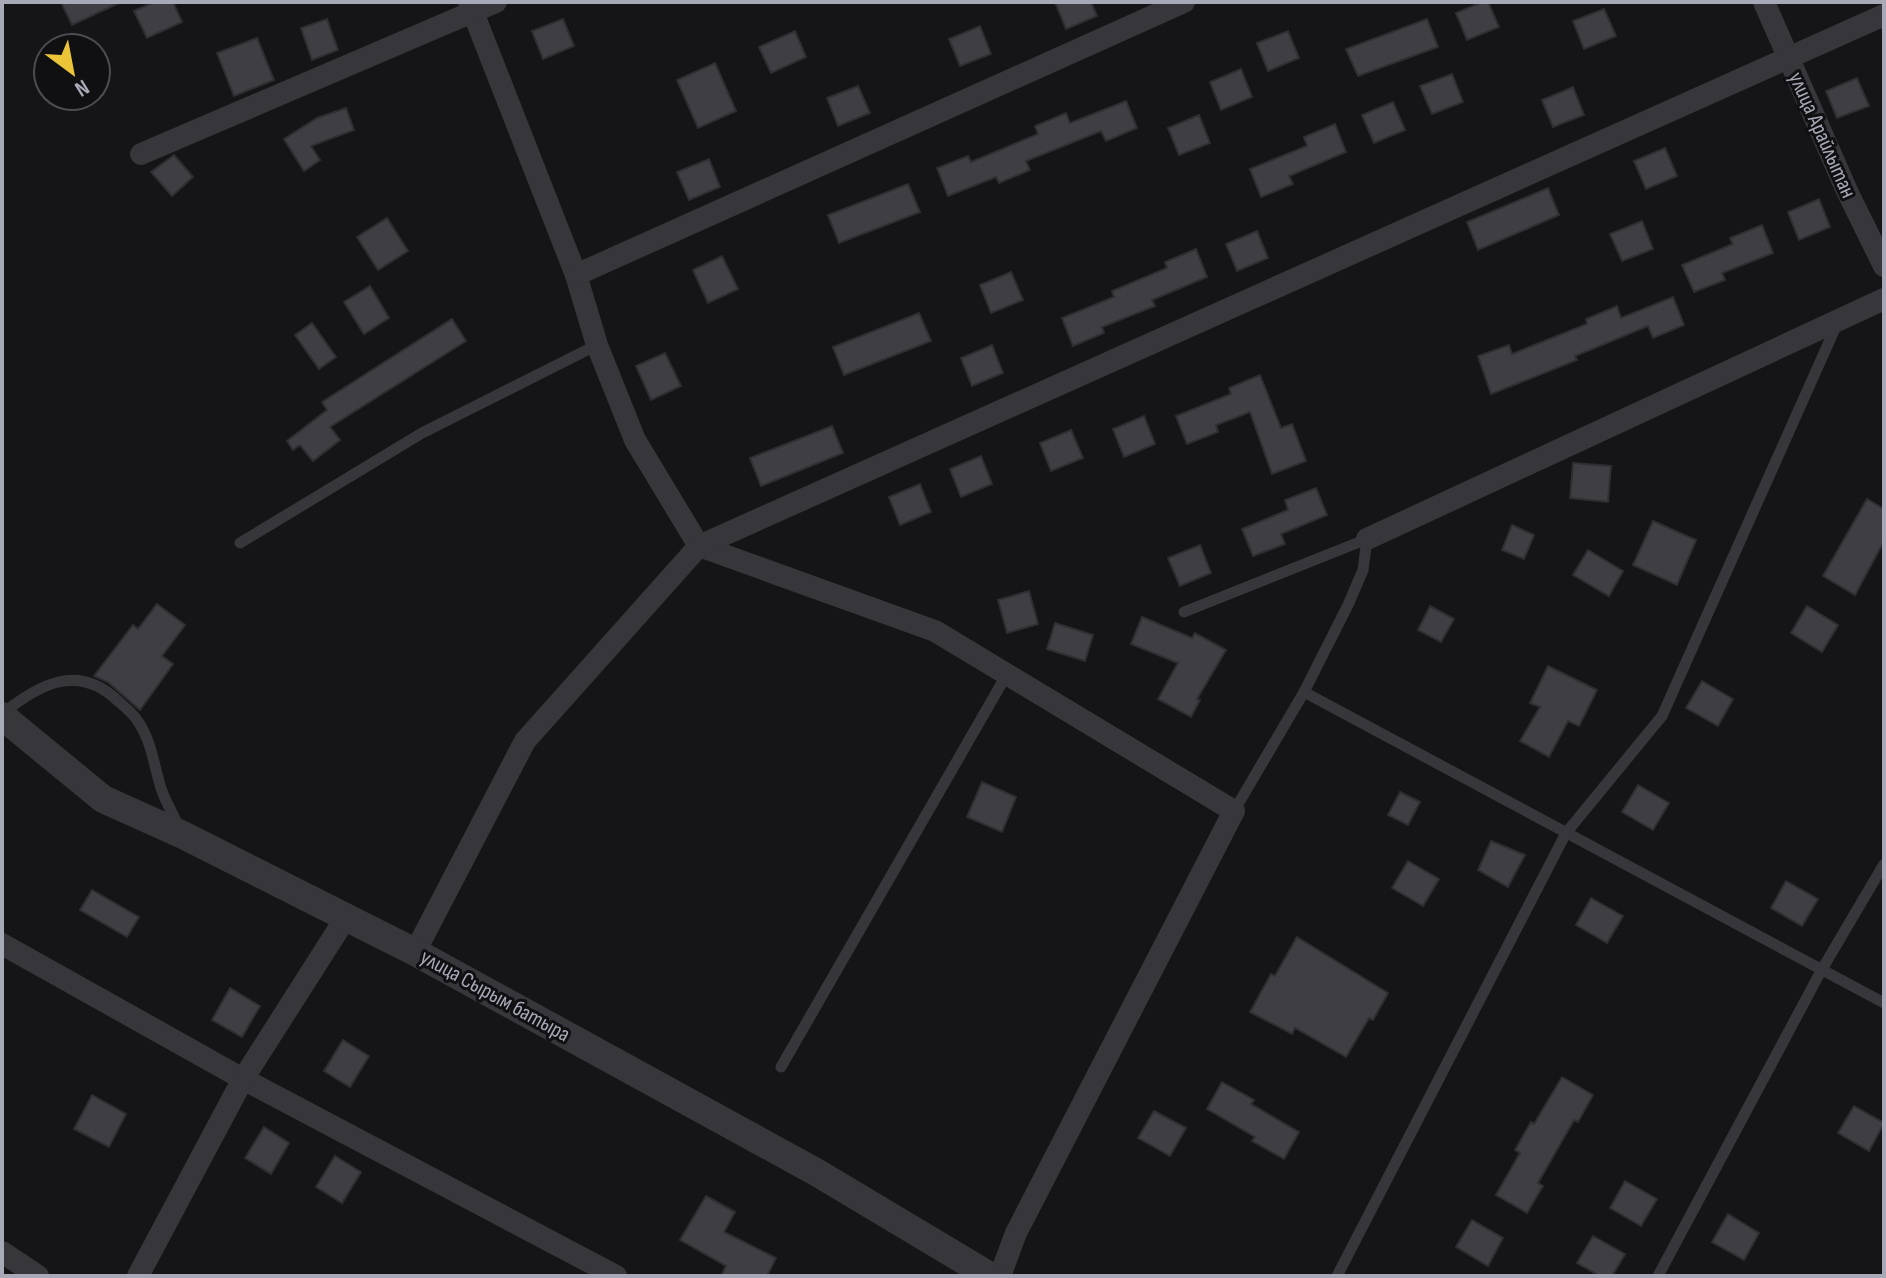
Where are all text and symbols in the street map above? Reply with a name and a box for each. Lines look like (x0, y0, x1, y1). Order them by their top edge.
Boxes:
north arrow (32, 32, 112, 112)
street label: улица Арайлытан (1782, 68, 1862, 202)
text: N (70, 73, 94, 102)
street label: улица Сырым батыра (415, 944, 575, 1048)

